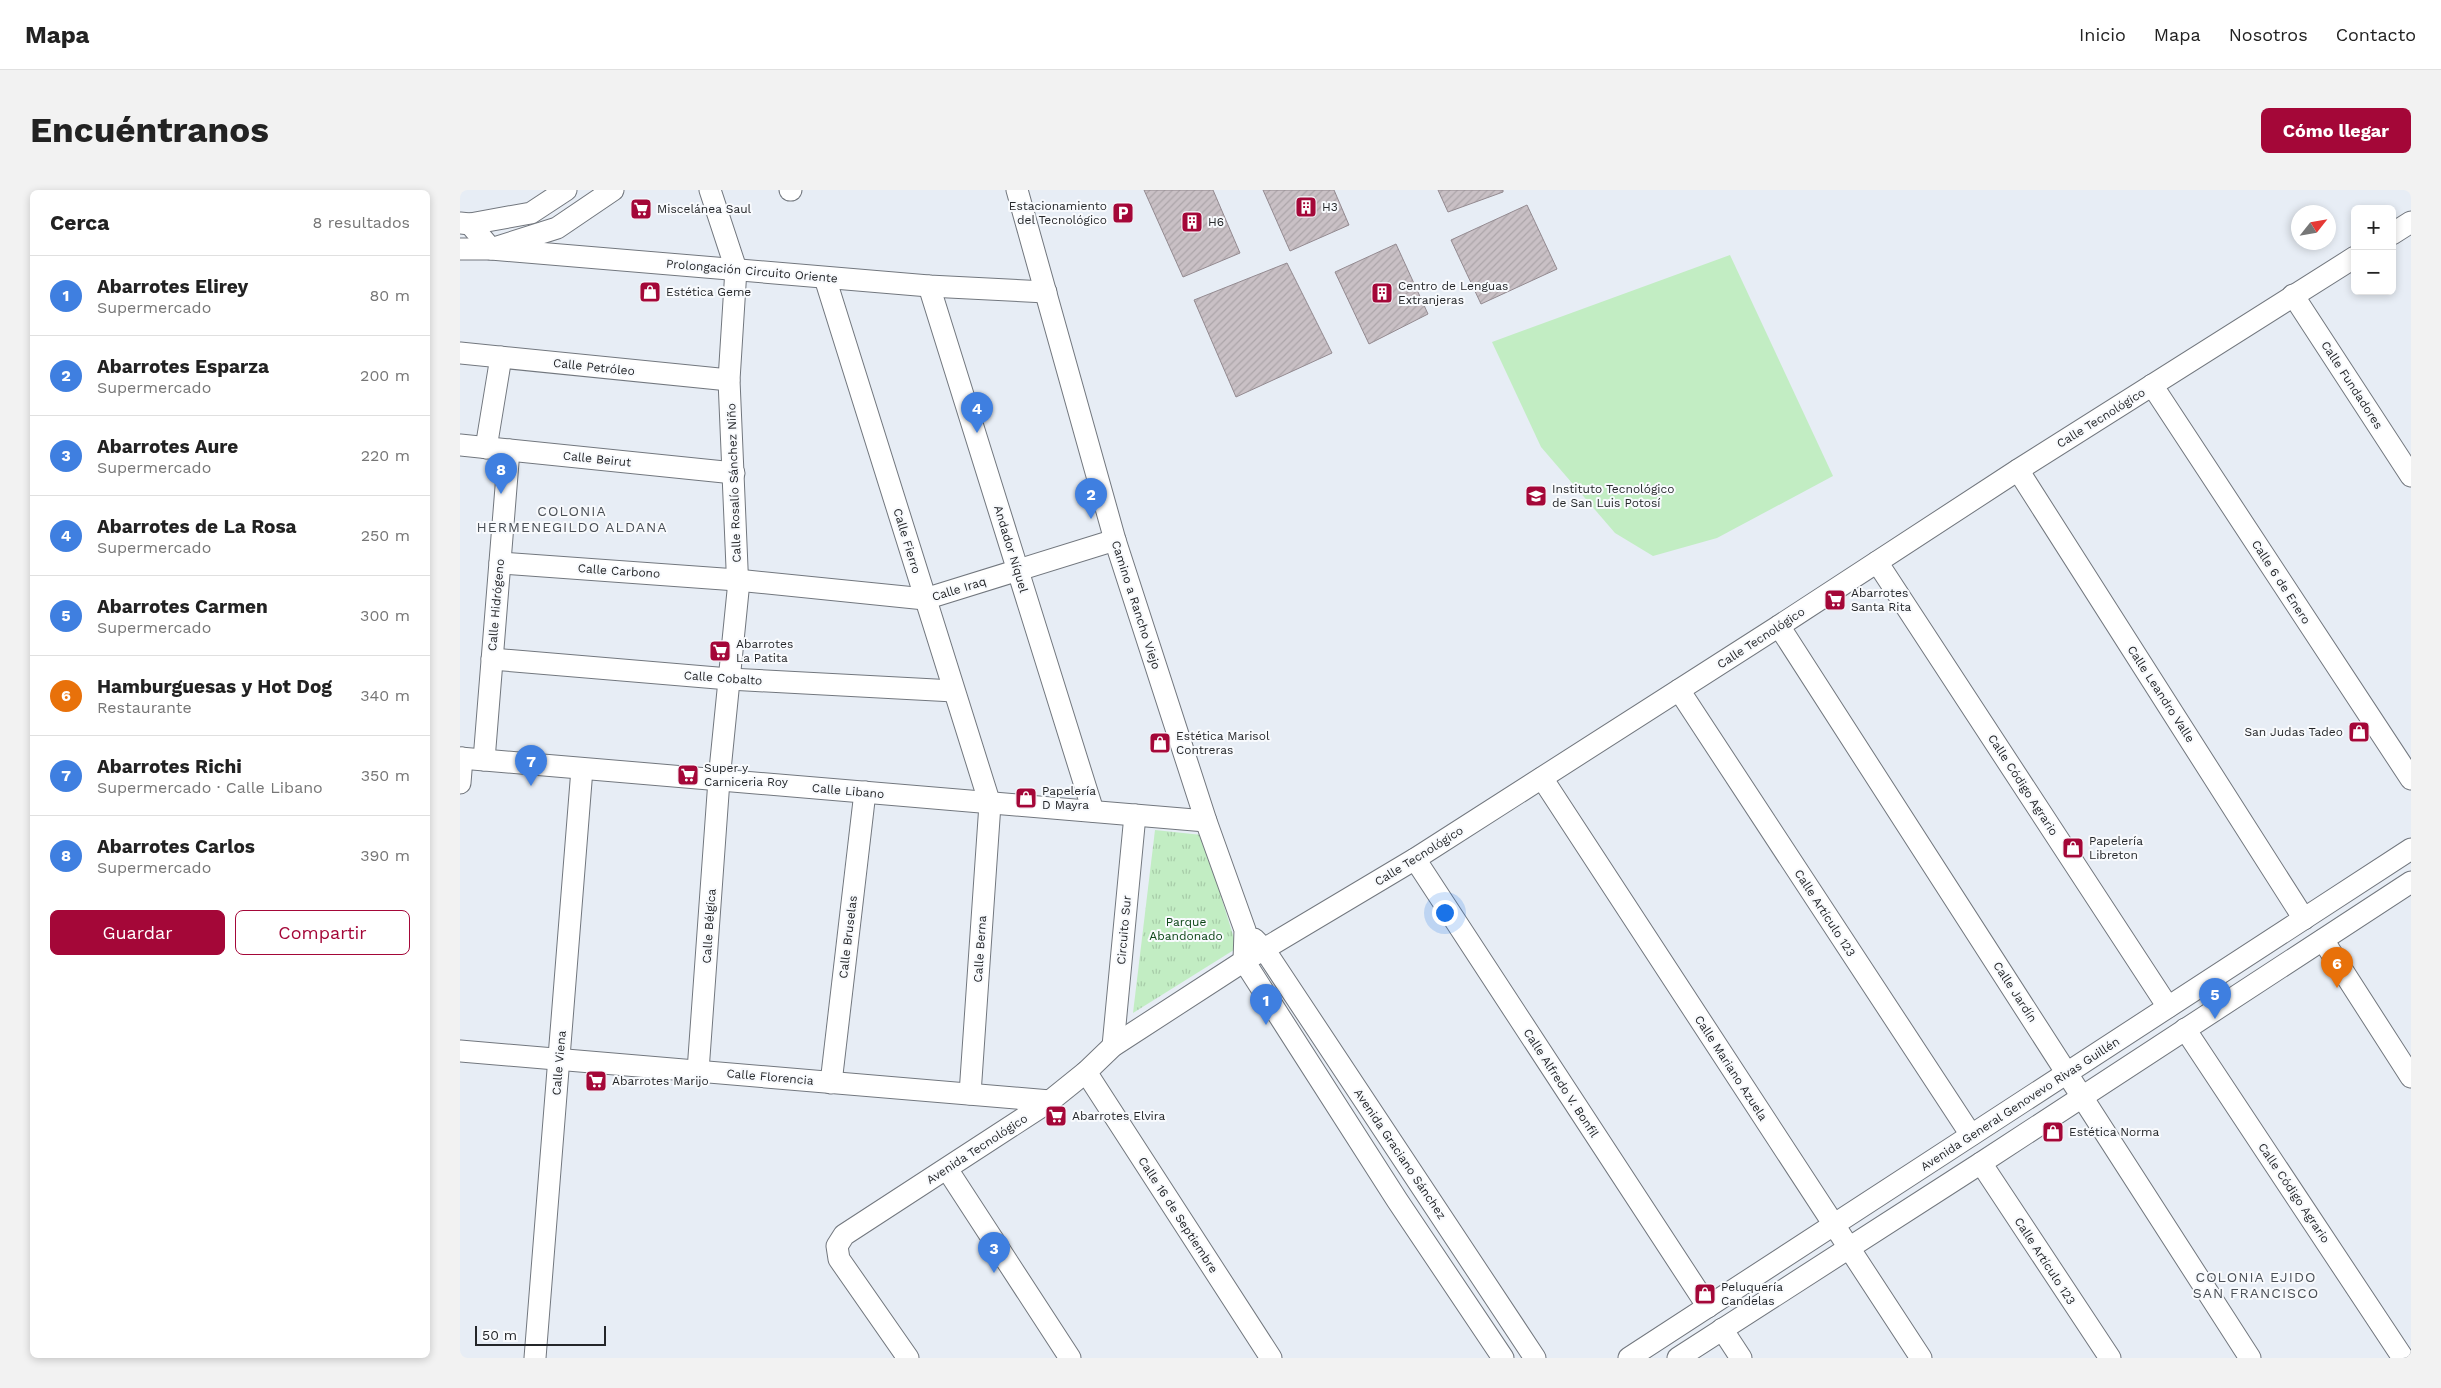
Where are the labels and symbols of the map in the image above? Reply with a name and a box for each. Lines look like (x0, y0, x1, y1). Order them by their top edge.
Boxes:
building icon: H3 (1294, 195, 1318, 219)
supermarket icon: Miscelánea Saul (629, 197, 653, 221)
place label: Estacionamiento del Tecnológico (1009, 199, 1107, 227)
place label: H3 (1322, 200, 1338, 214)
parking icon: Estacionamiento del Tecnológico (1111, 201, 1135, 225)
place label: Miscelánea Saul (657, 202, 752, 216)
north arrow (2291, 205, 2336, 250)
building icon: H6 (1180, 210, 1204, 234)
place label: H6 (1208, 215, 1224, 229)
street label: Prolongación Circuito Oriente (666, 257, 839, 285)
place label: Centro de Lenguas Extranjeras (1398, 279, 1508, 307)
shop icon: Estética Geme (638, 280, 662, 304)
building icon: Centro de Lenguas Extranjeras (1370, 281, 1394, 305)
place label: Estética Geme (666, 285, 751, 299)
street label: Calle Fundadores (2318, 338, 2386, 432)
street label: Calle Petróleo (552, 356, 636, 378)
street label: Calle Tecnológico (2054, 385, 2148, 451)
pin: 4 (961, 392, 993, 433)
street label: Calle Rosalío Sánchez Niño (724, 403, 744, 563)
street label: Calle Beirut (562, 448, 632, 470)
pin: 8 (485, 453, 517, 494)
pin: 2 (1075, 478, 1107, 519)
place label: Instituto Tecnológico de San Luis Potosí (1552, 482, 1674, 510)
school or university icon: Instituto Tecnológico de San Luis Potosí (1524, 484, 1548, 508)
district label: COLONIA HERMENEGILDO ALDANA (477, 503, 668, 535)
street label: Andador Níquel (991, 504, 1031, 595)
street label: Calle Fierro (890, 507, 924, 575)
street label: Calle 6 de Enero (2249, 537, 2313, 627)
street label: Camino a Rancho Viejo (1109, 539, 1163, 671)
street label: Calle Hidrógeno (485, 558, 507, 652)
street label: Calle Carbono (577, 561, 661, 581)
street label: Calle Iraq (930, 574, 988, 604)
place label: Abarrotes Santa Rita (1851, 586, 1911, 614)
supermarket icon: Abarrotes Santa Rita (1823, 588, 1847, 612)
street label: Calle Tecnológico (1715, 604, 1807, 672)
place label: Abarrotes La Patita (736, 637, 793, 665)
supermarket icon: Abarrotes La Patita (708, 639, 732, 663)
street label: Calle Leandro Valle (2124, 643, 2198, 745)
street label: Calle Cobalto (683, 668, 763, 688)
shop icon: San Judas Tadeo (2347, 720, 2371, 744)
place label: San Judas Tadeo (2244, 725, 2343, 739)
place label: Estética Marisol Contreras (1176, 729, 1270, 757)
shop icon: Estética Marisol Contreras (1148, 731, 1172, 755)
street label: Calle Código Agrario (1985, 732, 2061, 838)
pin: 7 (515, 745, 547, 786)
place label: Super y Carniceria Roy (704, 761, 789, 789)
supermarket icon: Super y Carniceria Roy (676, 763, 700, 787)
street label: Calle Libano (811, 781, 885, 801)
place label: Papelería D Mayra (1042, 784, 1096, 812)
shop icon: Papelería D Mayra (1014, 786, 1038, 810)
street label: Calle Tecnológico (1372, 823, 1466, 889)
place label: Papelería Libreton (2089, 834, 2143, 862)
shop icon: Papelería Libreton (2061, 836, 2085, 860)
street label: Calle Artículo 123 (1792, 867, 1858, 959)
street label: Calle Bélgica (699, 888, 719, 964)
street label: Calle Bruselas (836, 895, 860, 979)
street label: Circuito Sur (1114, 895, 1134, 965)
your location (1432, 900, 1458, 926)
street label: Calle Berna (971, 915, 989, 983)
park label: Parque Abandonado (1149, 915, 1223, 943)
pin: 6 (2321, 947, 2353, 988)
street label: Calle Jardín (1990, 959, 2040, 1025)
pin: 5 (2199, 978, 2231, 1019)
pin: 1 (1250, 984, 1282, 1025)
street label: Calle Mariano Azuela (1692, 1013, 1770, 1123)
street label: Calle Alfredo V. Bonfil (1521, 1026, 1602, 1140)
street label: Calle Viena (549, 1030, 569, 1096)
street label: Avenida General Genovevo Rivas Guillén (1918, 1034, 2122, 1174)
street label: Calle Florencia (726, 1066, 814, 1088)
supermarket icon: Abarrotes Marijo (584, 1069, 608, 1093)
place label: Abarrotes Marijo (612, 1074, 709, 1088)
street label: Avenida Graciano Sánchez (1351, 1086, 1449, 1222)
supermarket icon: Abarrotes Elvira (1044, 1104, 1068, 1128)
place label: Abarrotes Elvira (1072, 1109, 1166, 1123)
street label: Avenida Tecnológico (924, 1111, 1030, 1187)
shop icon: Estética Norma (2041, 1120, 2065, 1144)
place label: Estética Norma (2069, 1125, 2160, 1139)
street label: Calle Código Agrario (2255, 1140, 2333, 1246)
street label: Calle 16 de Septiembre (1135, 1154, 1221, 1276)
street label: Calle Artículo 123 (2012, 1215, 2078, 1307)
pin: 3 (978, 1232, 1010, 1273)
district label: COLONIA EJIDO SAN FRANCISCO (2193, 1269, 2319, 1301)
place label: Peluquería Candelas (1721, 1280, 1783, 1308)
shop icon: Peluquería Candelas (1693, 1282, 1717, 1306)
scale bar (475, 1323, 606, 1346)

